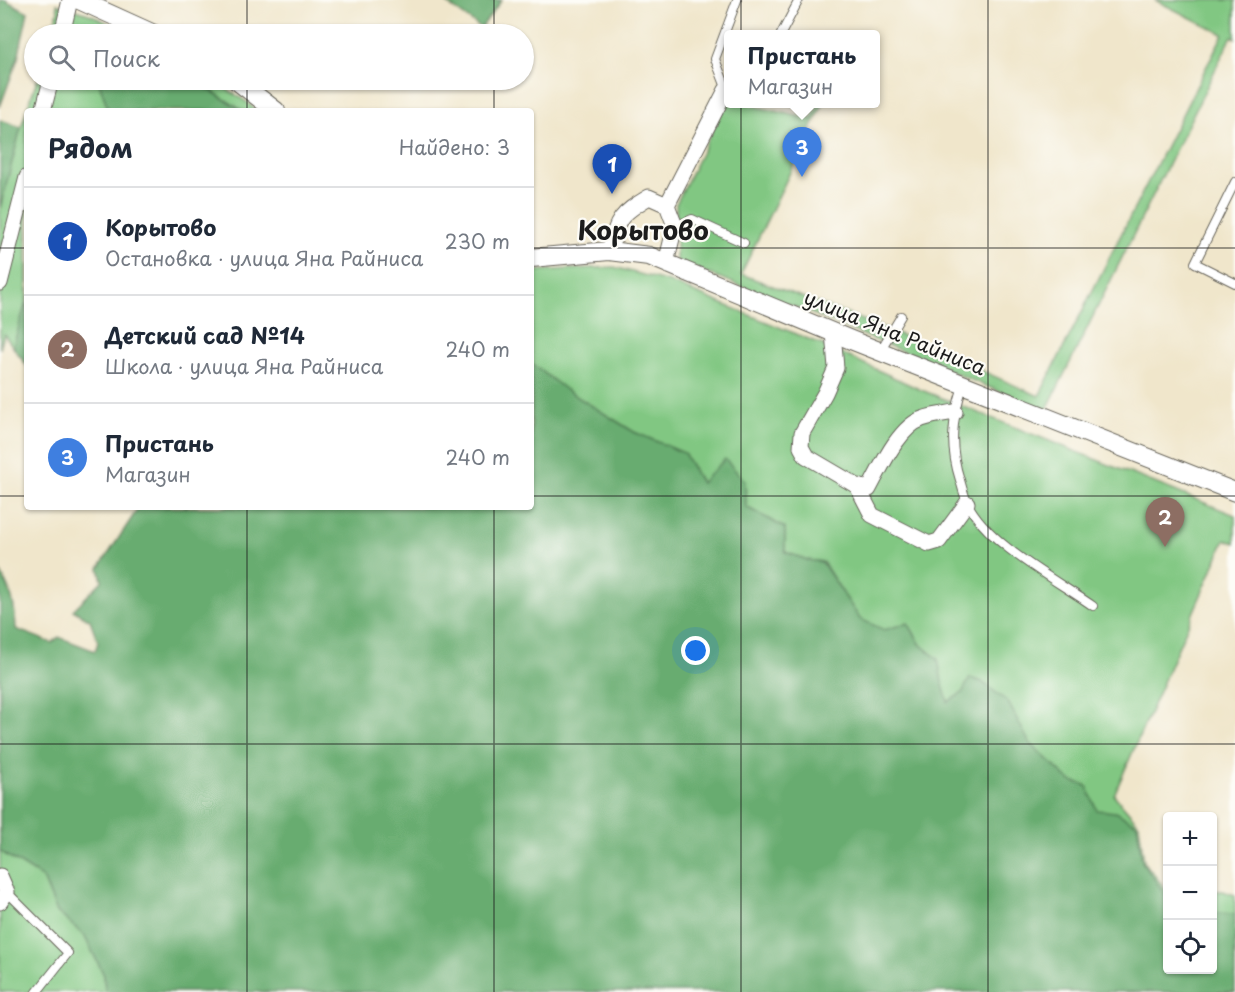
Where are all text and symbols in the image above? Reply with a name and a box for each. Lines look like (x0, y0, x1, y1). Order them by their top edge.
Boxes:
search box (24, 24, 534, 90)
popup (724, 30, 880, 108)
text: Пристань (748, 38, 856, 71)
icon: search (45, 41, 78, 74)
text: Поиск (93, 41, 160, 74)
text: Магазин (748, 71, 833, 101)
text: Рядом (48, 128, 133, 167)
pin: 3 (782, 128, 822, 177)
text: Найдено: 3 (399, 132, 510, 162)
pin: 1 (592, 144, 632, 194)
text: Корытово (105, 210, 216, 243)
district label: Корытово (577, 210, 709, 249)
text: 1 (63, 226, 72, 256)
text: 230 m (445, 226, 510, 256)
text: Остановка · улица Яна Райниса (105, 243, 423, 273)
street label: улица Яна Райниса (800, 282, 991, 382)
text: Детский сад №14 (105, 318, 305, 351)
text: 2 (60, 334, 75, 364)
text: 240 m (445, 334, 510, 364)
text: Школа · улица Яна Райниса (105, 351, 383, 381)
text: Пристань (105, 426, 214, 459)
text: 3 (61, 442, 74, 472)
text: 240 m (445, 442, 510, 472)
text: Магазин (105, 459, 191, 489)
pin: 2 (1146, 498, 1184, 547)
your location (681, 636, 710, 665)
map controls (1163, 812, 1217, 974)
button: + (1163, 812, 1217, 866)
button: − (1163, 866, 1217, 920)
button: locate (1163, 920, 1217, 974)

